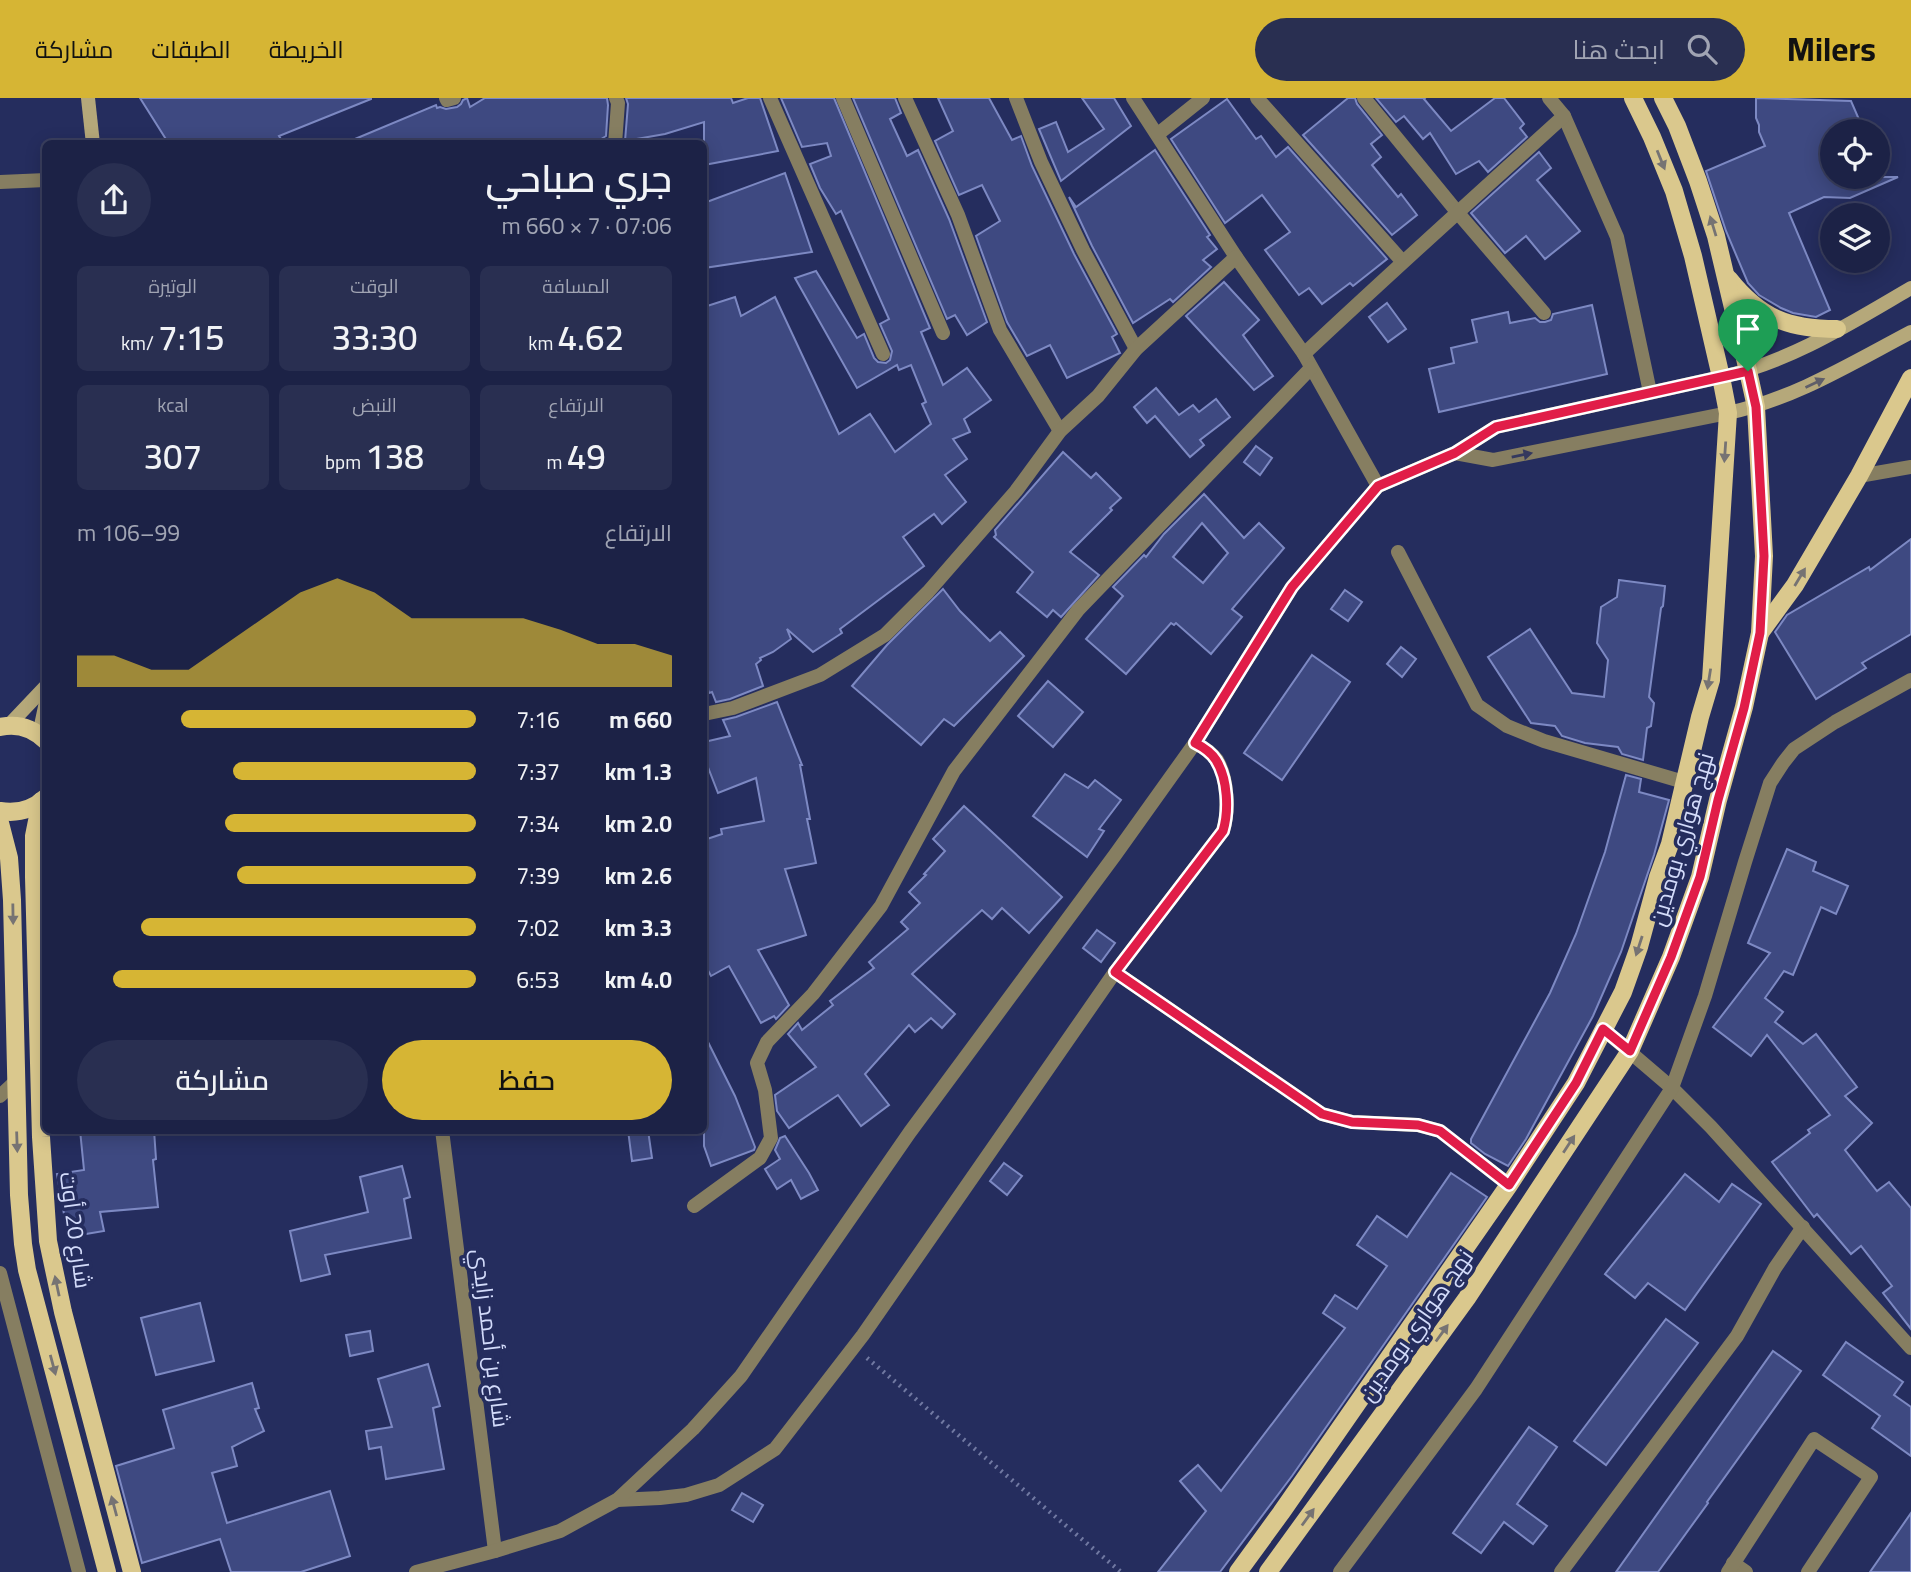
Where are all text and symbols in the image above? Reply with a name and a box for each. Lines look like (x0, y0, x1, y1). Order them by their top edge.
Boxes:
search box (1255, 18, 1745, 81)
text: Milers (1787, 18, 1876, 80)
text: ابحث هنا (1573, 25, 1665, 74)
text: مشاركة (35, 27, 113, 72)
text: الطبقات (151, 27, 231, 72)
text: الخريطة (269, 27, 344, 72)
icon: search (1683, 30, 1721, 68)
map controls (1820, 119, 1890, 273)
button: locate (1820, 119, 1890, 189)
text: جري صباحي (485, 142, 672, 214)
one-way arrow (1656, 150, 1667, 171)
button: share (77, 163, 151, 237)
button: layers (1820, 203, 1890, 273)
text: 07:06 · 7 × 660 m (501, 204, 672, 247)
one-way arrow (1707, 215, 1718, 236)
text: الوتيرة (148, 268, 197, 304)
text: الوقت (350, 268, 399, 304)
text: المسافة (542, 268, 610, 304)
pin (1718, 299, 1778, 371)
text: 7:15 (158, 304, 225, 370)
text: 33:30 (331, 304, 418, 370)
text: 4.62 (557, 304, 624, 370)
icon: arrive (1729, 310, 1767, 348)
text: /km (121, 325, 158, 361)
text: km (528, 325, 557, 361)
one-way arrow (1805, 377, 1825, 388)
text: kcal (157, 387, 188, 423)
text: النبض (352, 387, 397, 423)
text: الارتفاع (548, 387, 604, 423)
text: 307 (143, 423, 202, 489)
text: 138 (365, 423, 424, 489)
text: 49 (567, 423, 606, 489)
one-way arrow (1719, 441, 1730, 463)
text: bpm (325, 444, 365, 480)
text: m (547, 444, 567, 480)
one-way arrow (1511, 449, 1533, 460)
text: 99–106 m (77, 511, 180, 554)
text: الارتفاع (605, 511, 672, 554)
one-way arrow (1793, 568, 1806, 587)
one-way arrow (1703, 668, 1714, 690)
text: 7:16 (516, 698, 560, 741)
text: 660 m (609, 698, 672, 741)
street label: نهج هواري بومدين (1636, 747, 1726, 931)
text: 7:37 (516, 750, 560, 793)
text: 1.3 km (605, 750, 672, 793)
text: 7:34 (516, 802, 560, 845)
text: 2.0 km (605, 802, 672, 845)
text: 7:39 (516, 854, 560, 897)
text: 2.6 km (605, 854, 672, 897)
one-way arrow (7, 903, 18, 925)
text: 7:02 (516, 906, 560, 949)
text: 3.3 km (605, 906, 672, 949)
one-way arrow (1633, 936, 1644, 957)
text: 6:53 (516, 958, 560, 1001)
text: 4.0 km (605, 958, 672, 1001)
button: مشاركة (77, 1040, 368, 1120)
button: حفظ (382, 1040, 672, 1120)
one-way arrow (12, 1131, 23, 1153)
one-way arrow (1563, 1135, 1576, 1154)
street label: شارع 20 أوت (47, 1169, 105, 1291)
street label: نهج هواري بومدين (1347, 1239, 1485, 1411)
street label: شارع بن أحمد زايدي (459, 1246, 523, 1430)
one-way arrow (52, 1275, 63, 1297)
one-way arrow (1435, 1324, 1449, 1342)
one-way arrow (48, 1355, 58, 1376)
one-way arrow (109, 1495, 119, 1516)
one-way arrow (1301, 1508, 1315, 1526)

